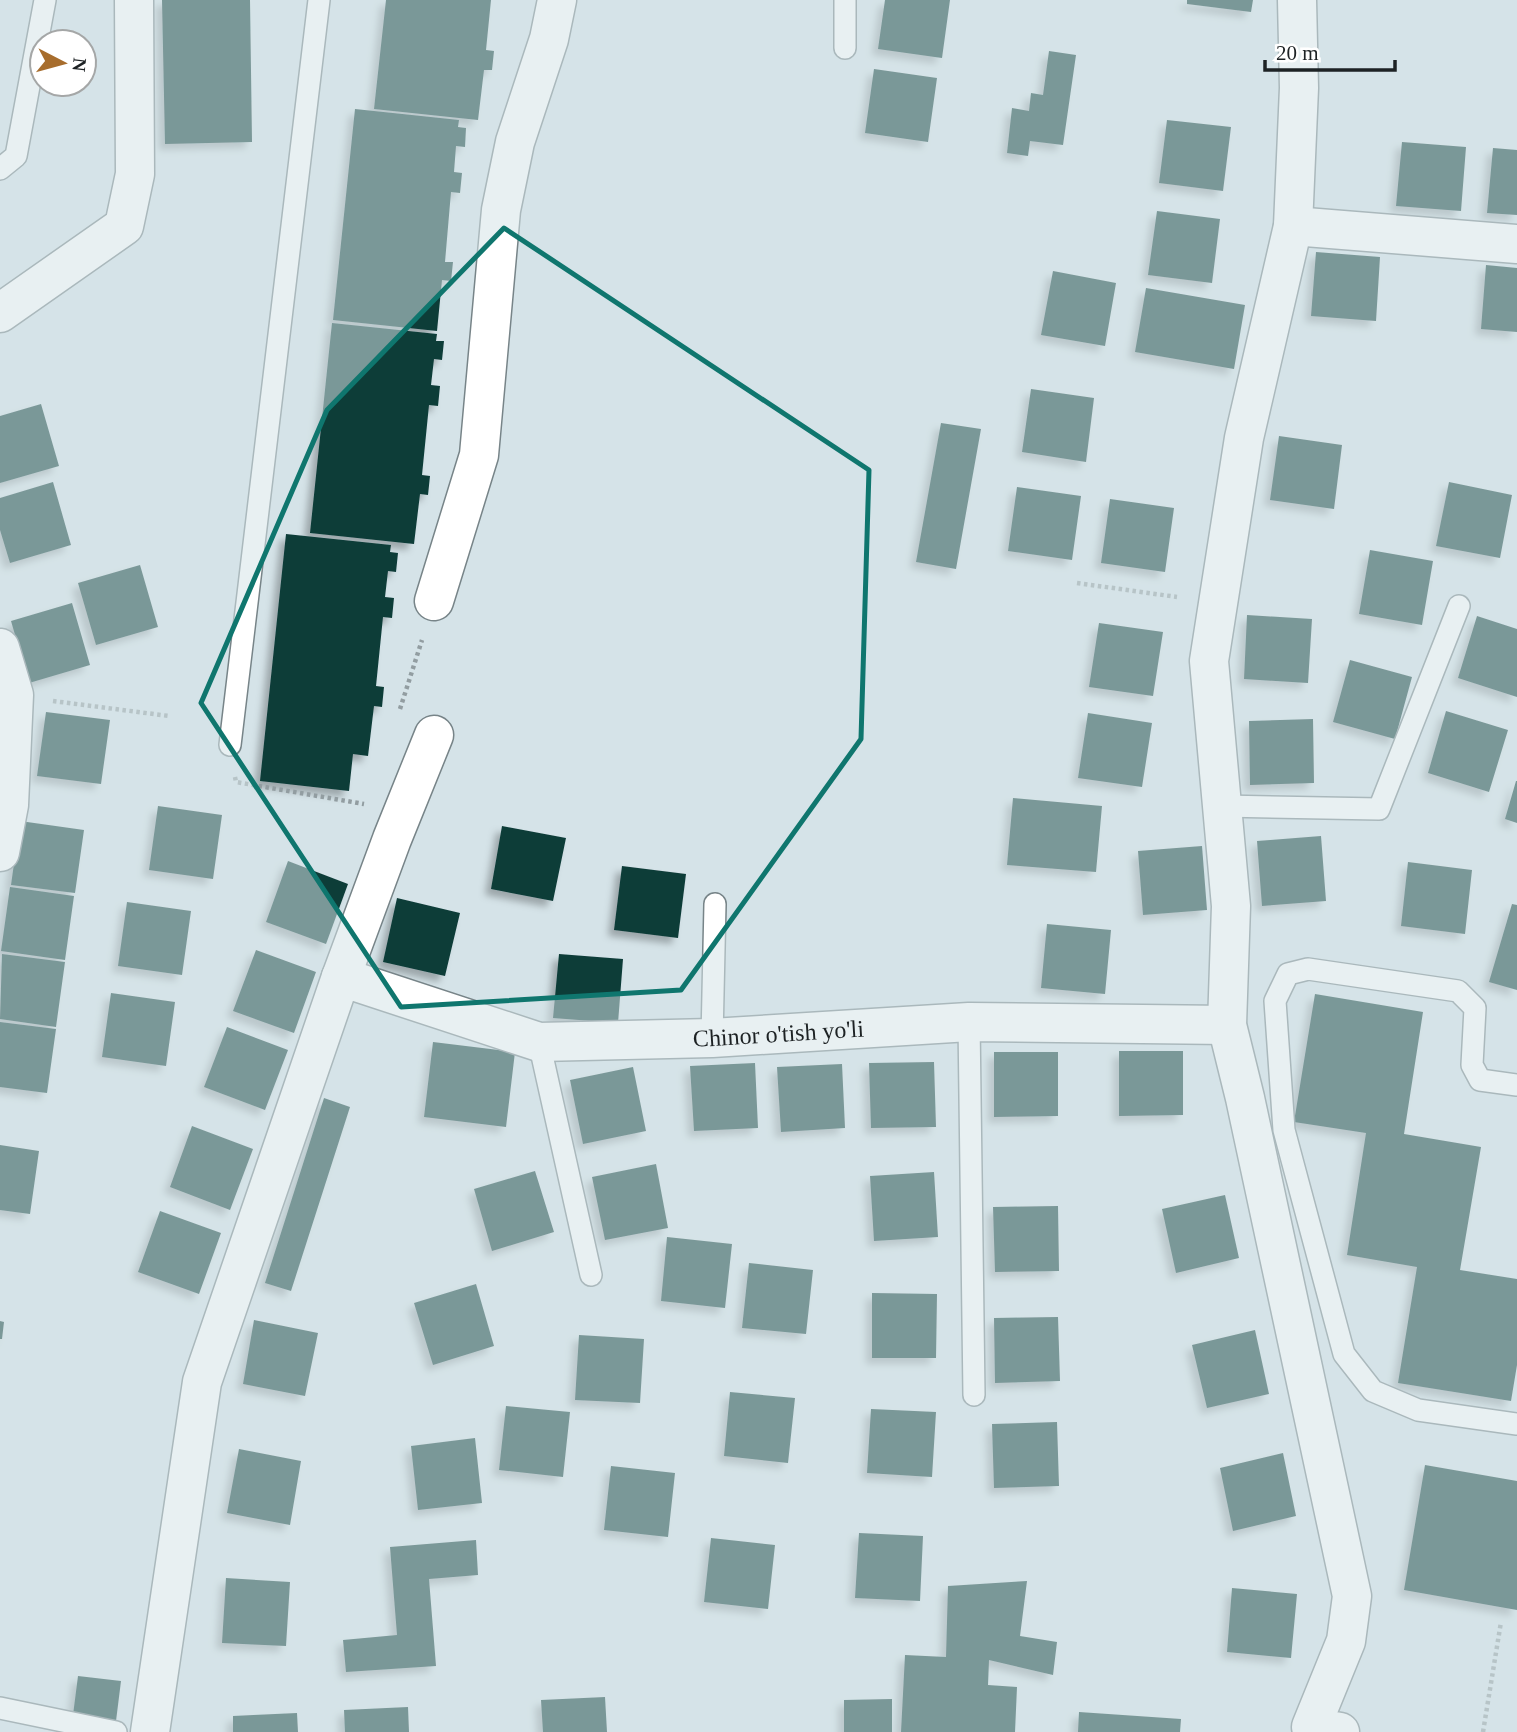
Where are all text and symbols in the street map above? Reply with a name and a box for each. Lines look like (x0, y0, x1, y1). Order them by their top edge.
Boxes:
north arrow (28, 28, 98, 98)
scale bar (1265, 28, 1394, 72)
text: 20 m (1276, 41, 1319, 65)
text: N (68, 57, 91, 73)
street label: Chinor o'tish yo'li (693, 1016, 865, 1051)

